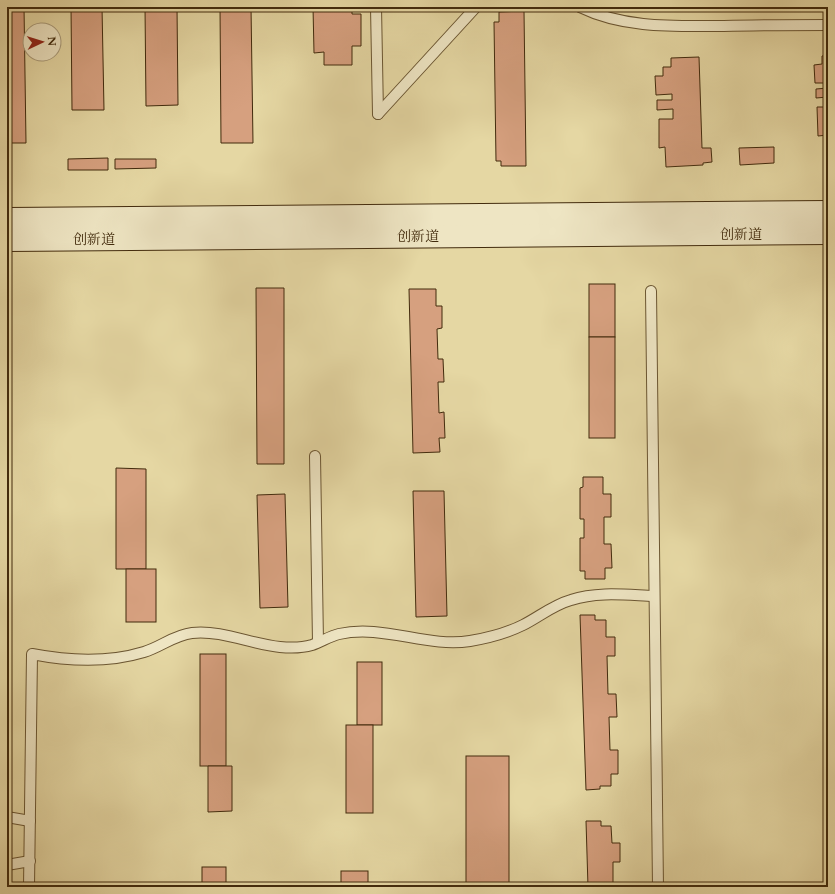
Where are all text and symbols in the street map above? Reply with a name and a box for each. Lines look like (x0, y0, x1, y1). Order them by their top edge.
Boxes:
north arrow (22, 22, 62, 62)
text: N (44, 36, 59, 47)
street label: 创新道 (720, 225, 762, 244)
street label: 创新道 (397, 227, 439, 246)
street label: 创新道 (73, 230, 115, 249)

